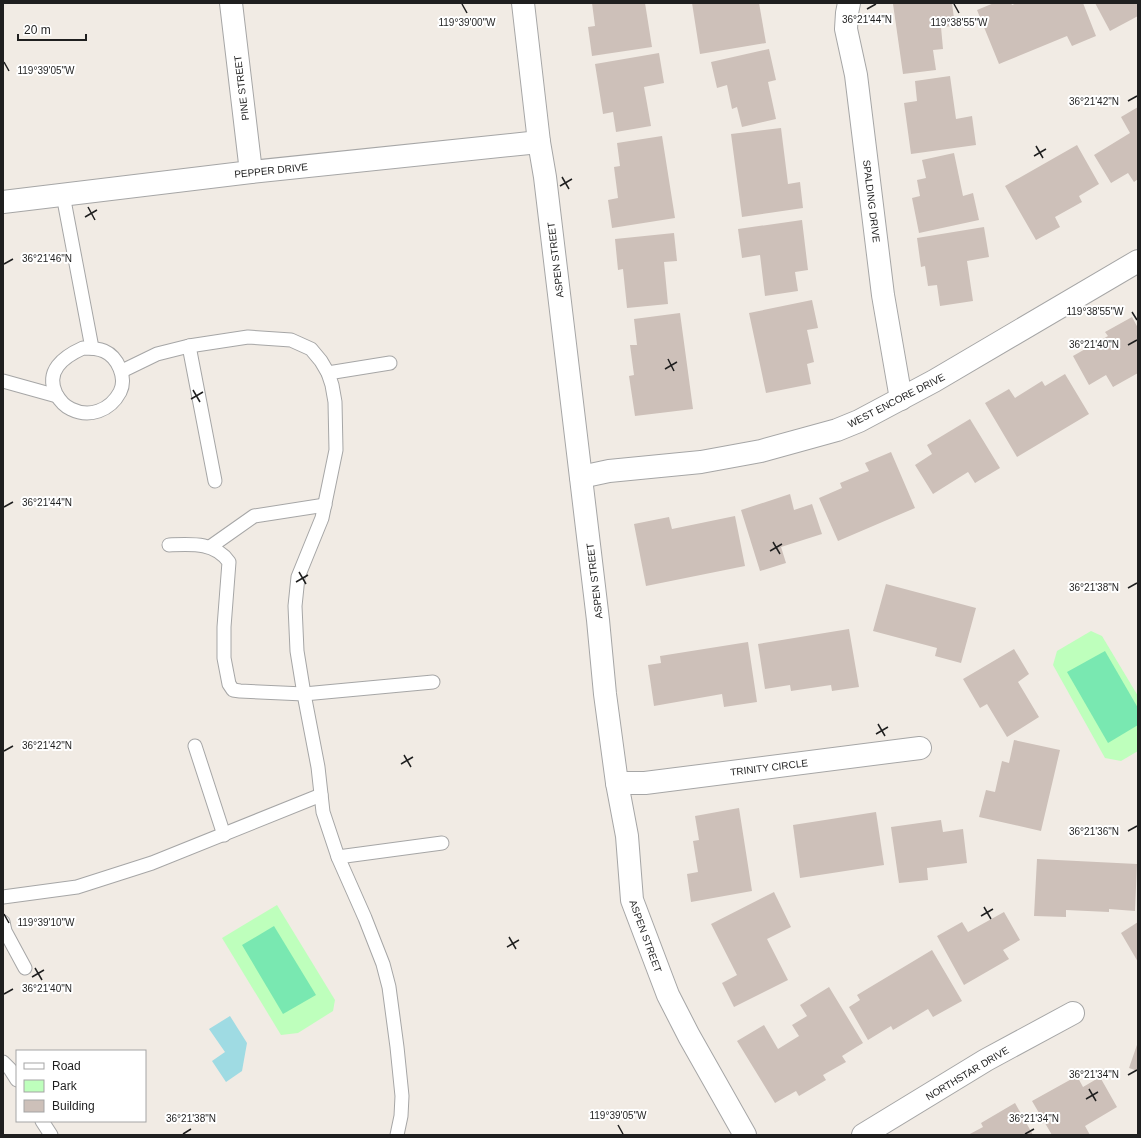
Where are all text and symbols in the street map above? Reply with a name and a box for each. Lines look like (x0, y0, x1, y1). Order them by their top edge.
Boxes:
text: 36°21'44"N (842, 14, 892, 25)
scale bar (18, 16, 86, 42)
text: 119°39'00"W (438, 17, 496, 28)
text: 119°38'55"W (930, 17, 988, 28)
text: 20 m (24, 23, 51, 37)
street label: PINE STREET (232, 55, 251, 121)
text: 119°39'05"W (17, 65, 75, 76)
text: 36°21'42"N (1069, 96, 1119, 107)
street label: SPALDING DRIVE (861, 159, 882, 243)
street label: PEPPER DRIVE (234, 161, 309, 180)
street label: ASPEN STREET (545, 221, 566, 298)
text: 36°21'46"N (22, 253, 72, 264)
text: 119°38'55"W (1066, 306, 1124, 317)
text: 36°21'40"N (1069, 339, 1119, 350)
street label: WEST ENCORE DRIVE (846, 371, 947, 430)
text: 36°21'44"N (22, 497, 72, 508)
street label: ASPEN STREET (584, 542, 605, 619)
text: 36°21'38"N (1069, 582, 1119, 593)
text: 36°21'42"N (22, 740, 72, 751)
street label: TRINITY CIRCLE (730, 757, 809, 778)
text: 36°21'36"N (1069, 826, 1119, 837)
street label: ASPEN STREET (627, 899, 664, 974)
text: 119°39'10"W (17, 917, 75, 928)
text: 36°21'40"N (22, 983, 72, 994)
street label: NORTHSTAR DRIVE (924, 1044, 1011, 1103)
legend (16, 1050, 146, 1122)
text: Road (52, 1059, 81, 1073)
text: 36°21'34"N (1069, 1069, 1119, 1080)
text: Park (52, 1079, 78, 1093)
text: Building (52, 1099, 95, 1113)
text: 119°39'05"W (589, 1110, 647, 1121)
text: 36°21'38"N (166, 1113, 216, 1124)
text: 36°21'34"N (1009, 1113, 1059, 1124)

